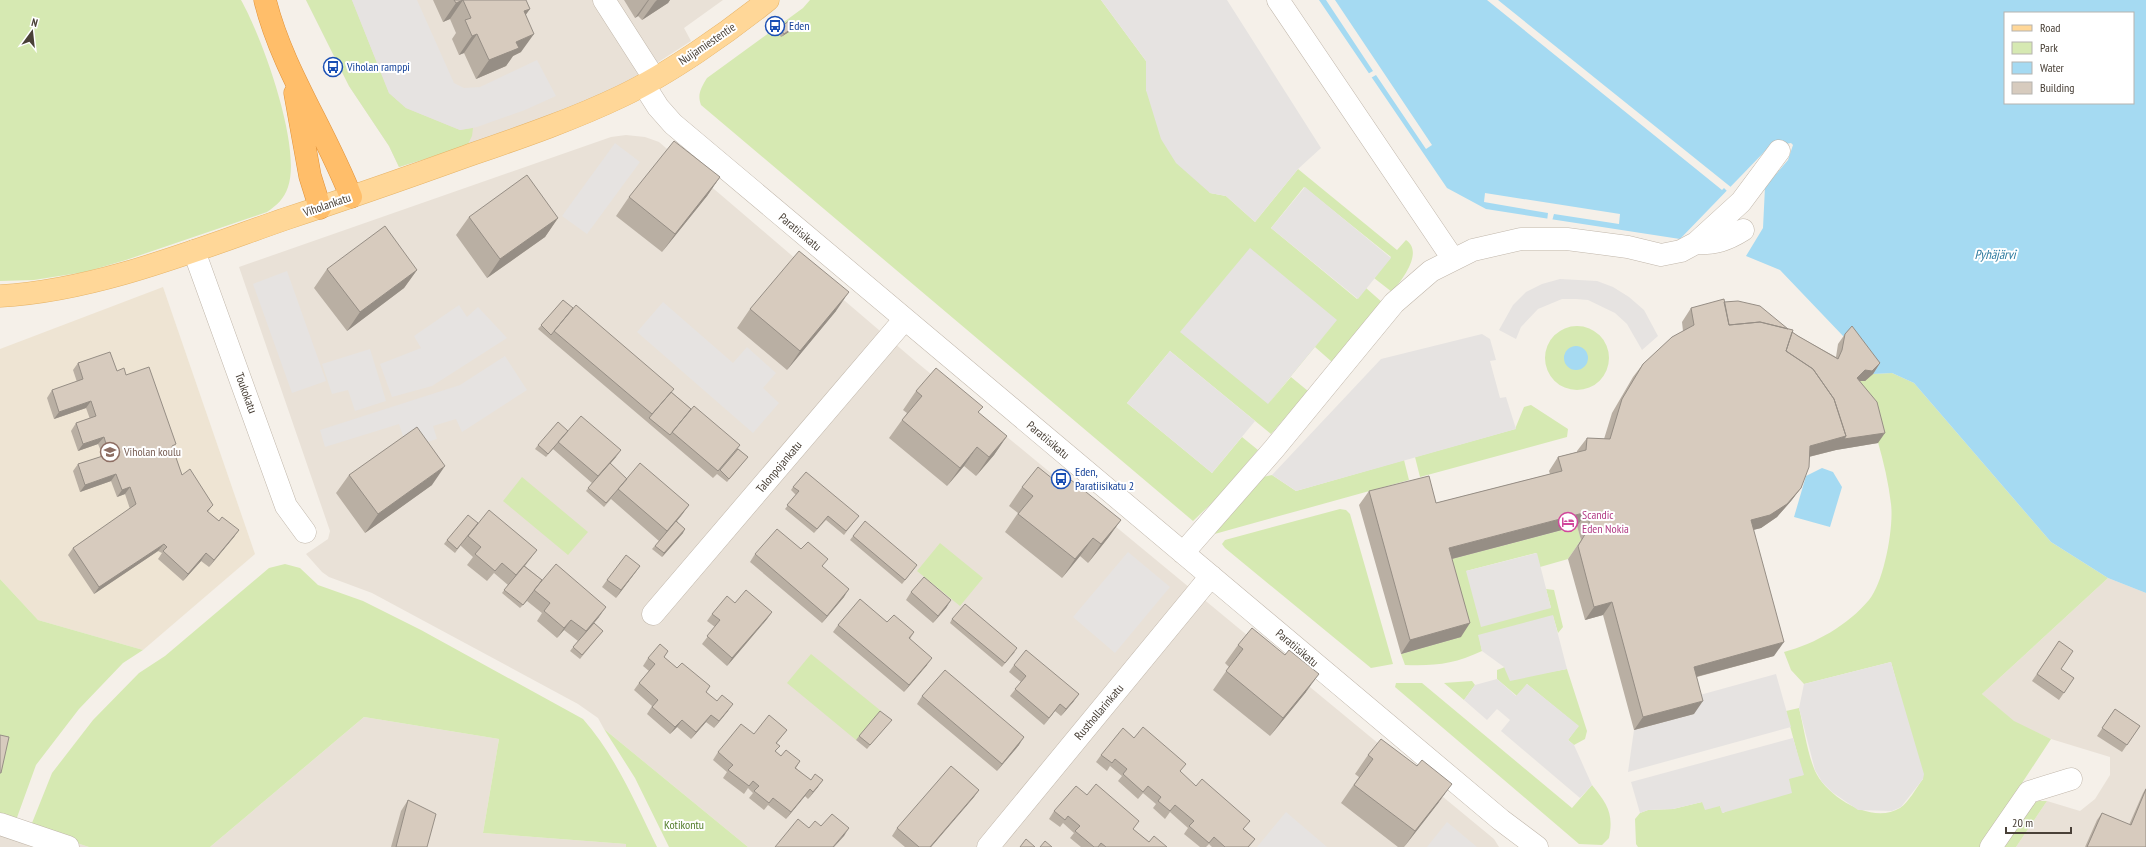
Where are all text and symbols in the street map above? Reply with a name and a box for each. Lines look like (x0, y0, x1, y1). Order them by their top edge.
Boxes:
north arrow (12, 12, 52, 52)
legend (2004, 12, 2134, 104)
text: N (30, 15, 39, 30)
bus stop icon: Eden (764, 15, 786, 37)
place label: Eden (789, 18, 810, 33)
street label: Nuijamiestentie (675, 19, 738, 68)
text: Road (2040, 20, 2060, 35)
text: Park (2040, 40, 2058, 55)
bus stop icon: Viholan ramppi (322, 56, 344, 78)
place label: Viholan ramppi (346, 59, 410, 74)
text: Water (2040, 60, 2065, 75)
text: Building (2040, 80, 2075, 95)
street label: Viholankatu (300, 189, 353, 220)
street label: Paratiisikatu (776, 209, 825, 254)
water label: Pyhäjärvi (1974, 246, 2018, 263)
street label: Toukokatu (232, 370, 261, 415)
street label: Paratiisikatu (1024, 417, 1073, 462)
street label: Talonpojankatu (752, 438, 805, 496)
school or university icon: Viholan koulu (99, 441, 121, 463)
place label: Viholan koulu (123, 444, 181, 459)
place label: Eden, Paratiisikatu 2 (1075, 464, 1134, 493)
bus stop icon: Eden, Paratiisikatu 2 (1050, 468, 1072, 490)
place label: Scandic Eden Nokia (1582, 507, 1629, 536)
hotel icon: Scandic Eden Nokia (1557, 511, 1579, 533)
street label: Paratiisikatu (1273, 625, 1322, 670)
street label: Rusthollarinkatu (1071, 681, 1126, 743)
scale bar (2006, 809, 2071, 835)
text: 20 m (2012, 815, 2033, 830)
park label: Kotikontu (664, 817, 704, 832)

